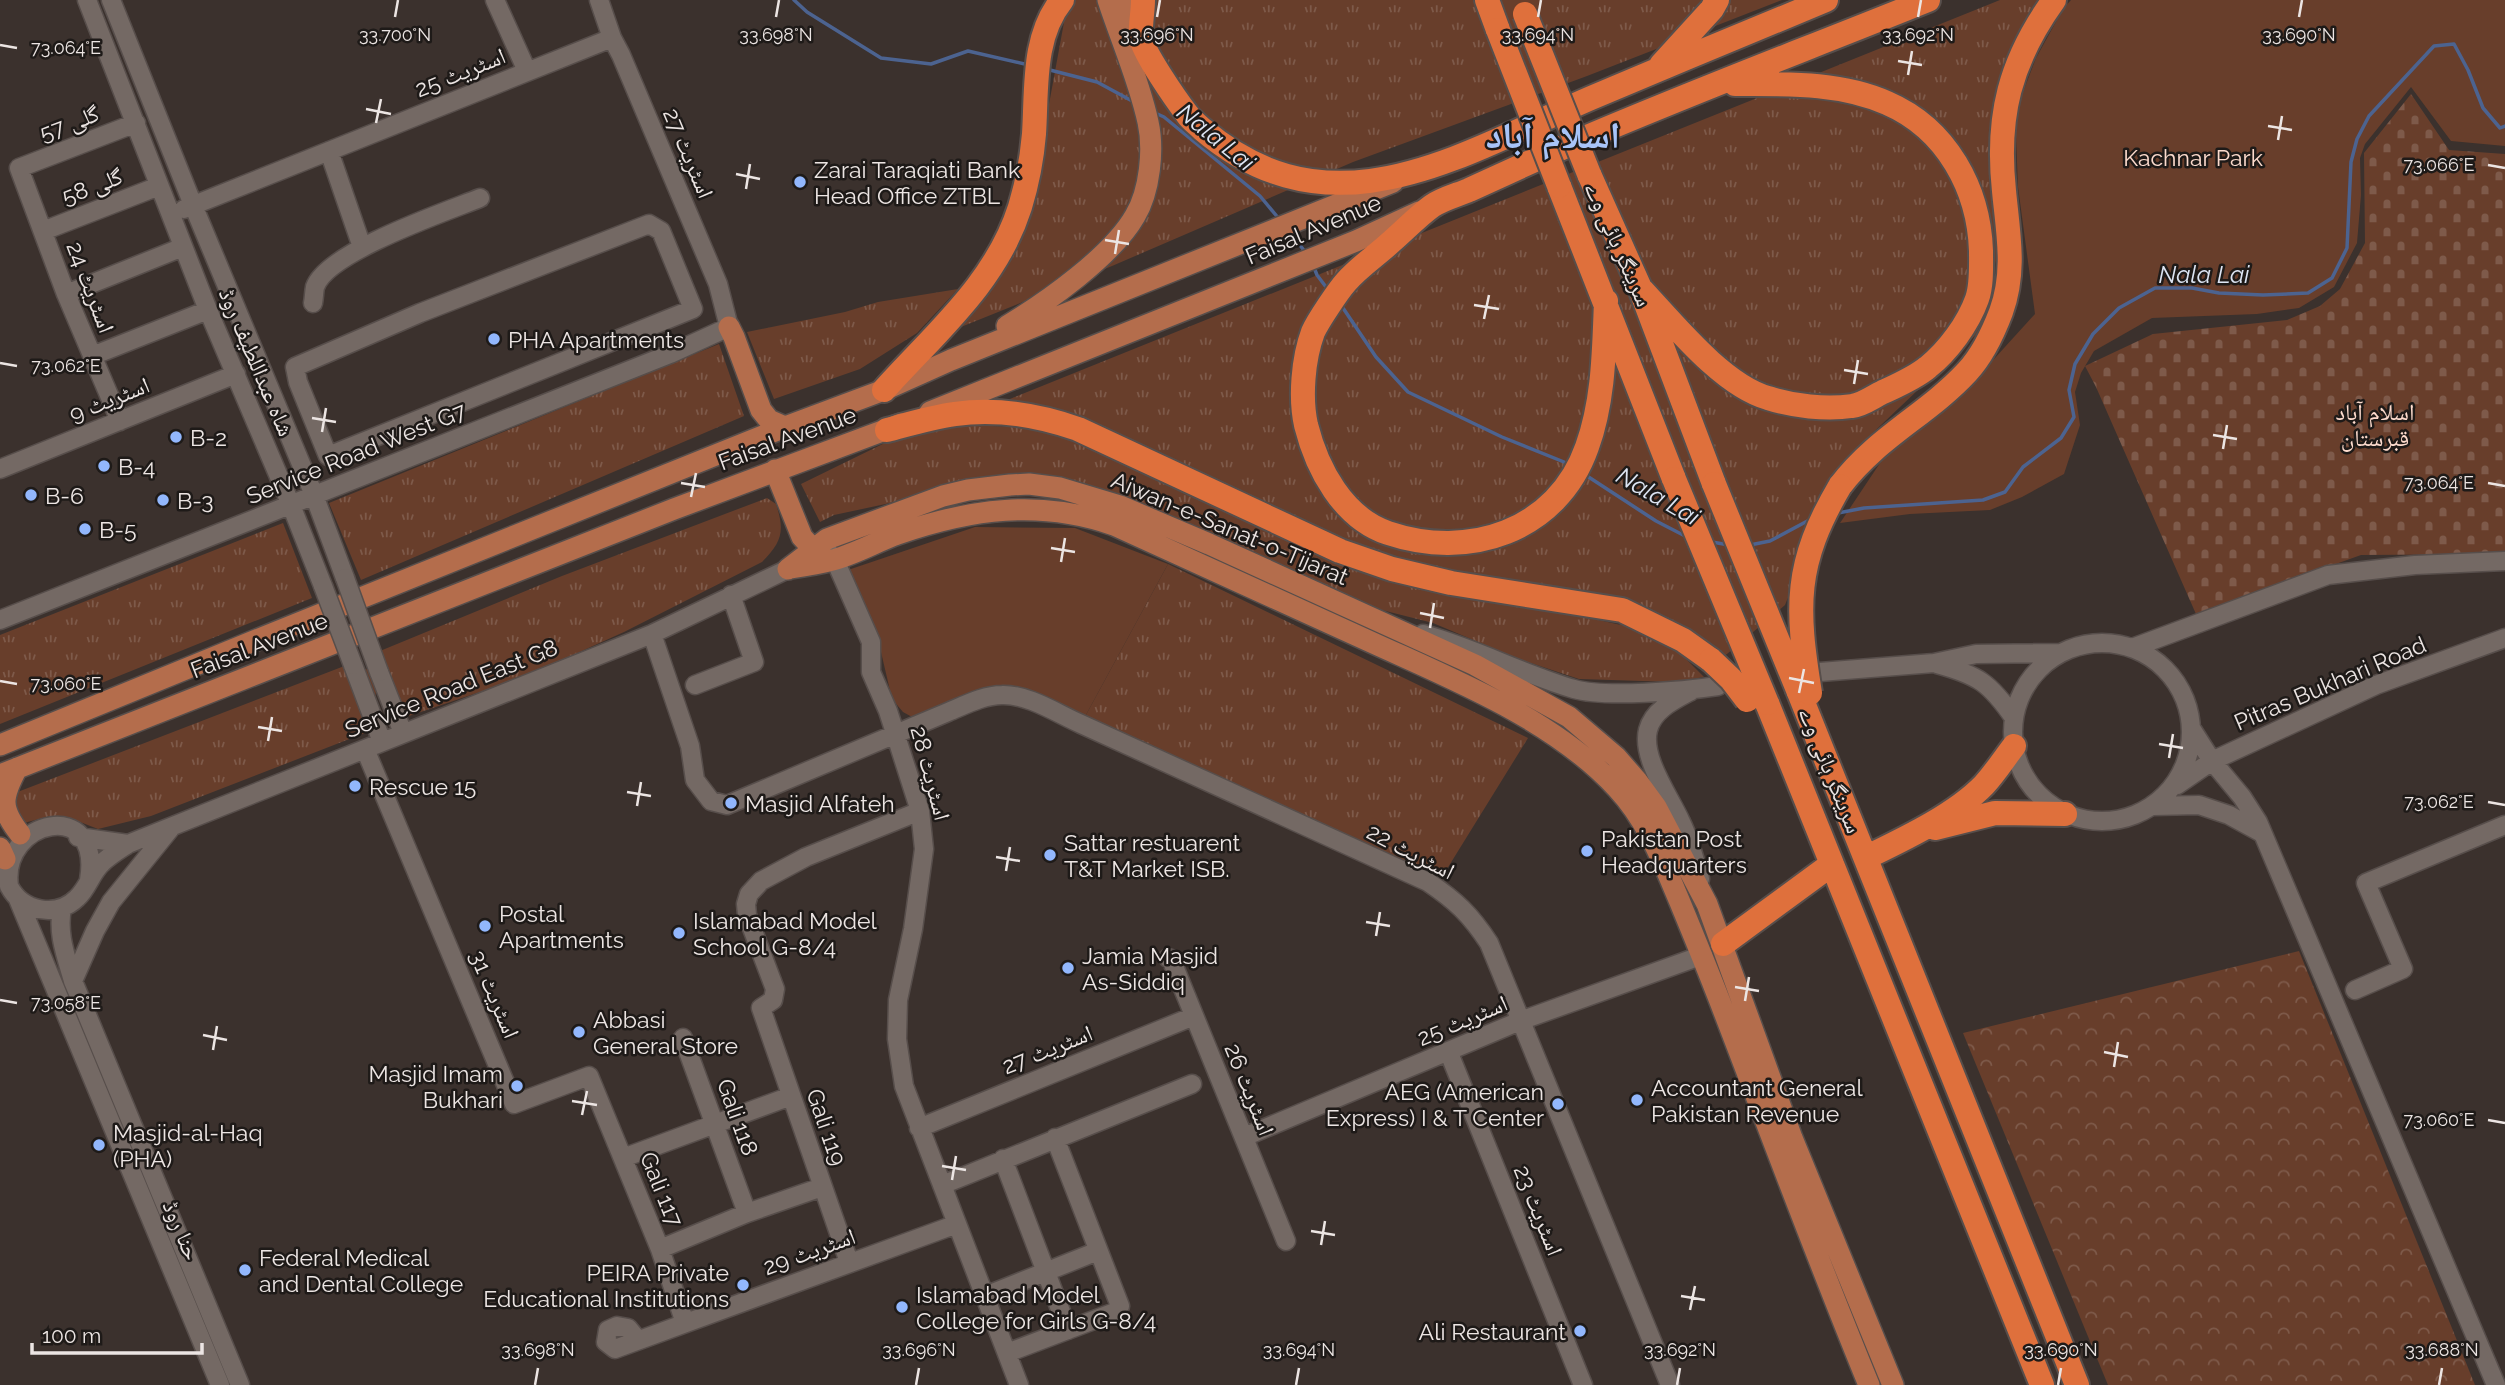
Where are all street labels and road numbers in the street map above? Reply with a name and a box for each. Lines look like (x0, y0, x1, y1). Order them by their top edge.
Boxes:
street label: اسٹریٹ 25 (411, 42, 509, 103)
street label: گلی 57 (35, 99, 103, 148)
street label: اسٹریٹ 27 (658, 104, 720, 202)
street label: گلی 58 (58, 162, 127, 211)
street label: سرینگر ہائی وے (1579, 178, 1658, 311)
street label: Faisal Avenue (1241, 188, 1385, 270)
street label: اسٹریٹ 24 (61, 238, 121, 336)
street label: شاہ عبداللطیف روڈ (213, 284, 300, 440)
street label: اسٹریٹ 9 (65, 371, 153, 428)
street label: Service Road West G7 (242, 396, 470, 509)
street label: Faisal Avenue (714, 401, 860, 475)
street label: Aiwan-e-Sanat-o-Tijarat (1108, 466, 1353, 590)
street label: Faisal Avenue (187, 606, 331, 684)
street label: Pitras Bukhari Road (2230, 630, 2430, 736)
street label: Service Road East G8 (341, 633, 561, 743)
street label: سرینگر ہائی وے (1793, 703, 1869, 837)
street label: اسٹریٹ 28 (905, 723, 957, 823)
street label: اسٹریٹ 22 (1363, 817, 1459, 885)
street label: اسٹریٹ 31 (464, 946, 526, 1042)
street label: اسٹریٹ 25 (1413, 989, 1511, 1051)
street label: اسٹریٹ 27 (998, 1019, 1096, 1080)
street label: اسٹریٹ 26 (1219, 1039, 1281, 1139)
street label: Gali 118 (712, 1075, 764, 1159)
street label: Gali 119 (801, 1085, 853, 1169)
street label: Gali 117 (635, 1148, 689, 1231)
street label: اسٹریٹ 23 (1508, 1161, 1569, 1259)
street label: حنا روڈ (157, 1196, 207, 1264)
street label: اسٹریٹ 29 (759, 1222, 859, 1281)

